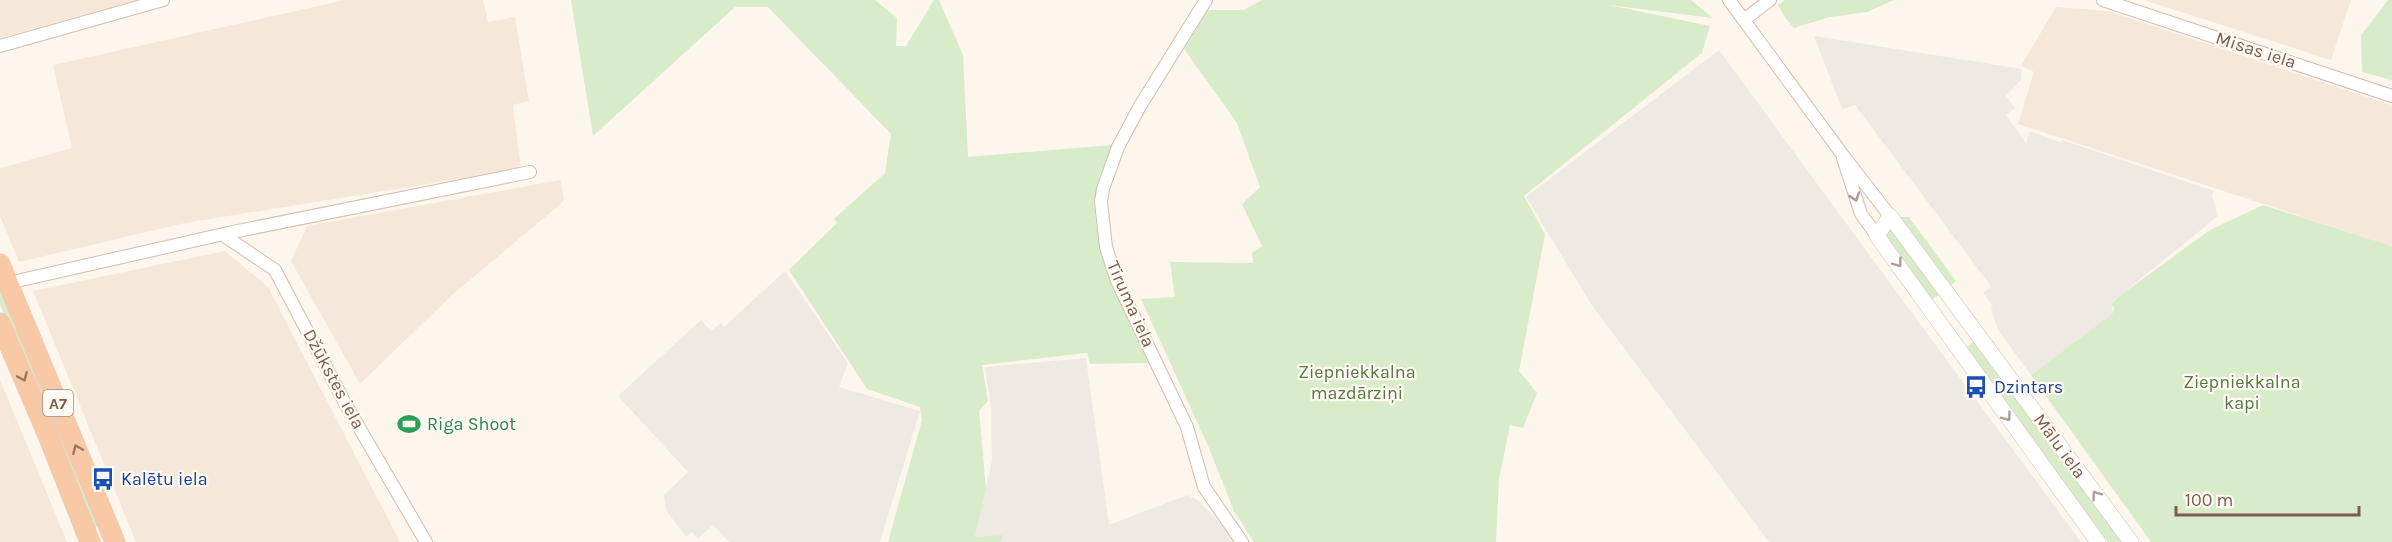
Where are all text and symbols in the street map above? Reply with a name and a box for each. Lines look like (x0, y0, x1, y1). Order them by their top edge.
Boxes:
street label: Misas iela (2213, 27, 2299, 73)
one-way arrow (1847, 191, 1860, 202)
street label: Tīruma iela (1102, 257, 1160, 351)
one-way arrow (1890, 257, 1901, 268)
street label: Džūkstes iela (298, 325, 370, 433)
park label: Ziepniekkalna mazdārziņi (1298, 361, 1416, 404)
one-way arrow (16, 371, 28, 382)
park label: Ziepniekkalna kapi (2183, 371, 2301, 414)
bus stop icon: Dzintars (1963, 374, 1989, 400)
place label: Dzintars (1994, 376, 2063, 398)
road number: A7 (43, 390, 73, 416)
street label: Mālu iela (2029, 409, 2091, 483)
one-way arrow (2000, 410, 2011, 421)
sports icon: Riga Shoot (396, 411, 422, 437)
place label: Riga Shoot (427, 413, 516, 435)
one-way arrow (72, 444, 84, 455)
bus stop icon: Kalētu iela (90, 466, 116, 492)
place label: Kalētu iela (121, 468, 208, 490)
scale bar (2176, 479, 2359, 517)
text: 100 m (2185, 489, 2233, 511)
one-way arrow (2092, 491, 2103, 502)

